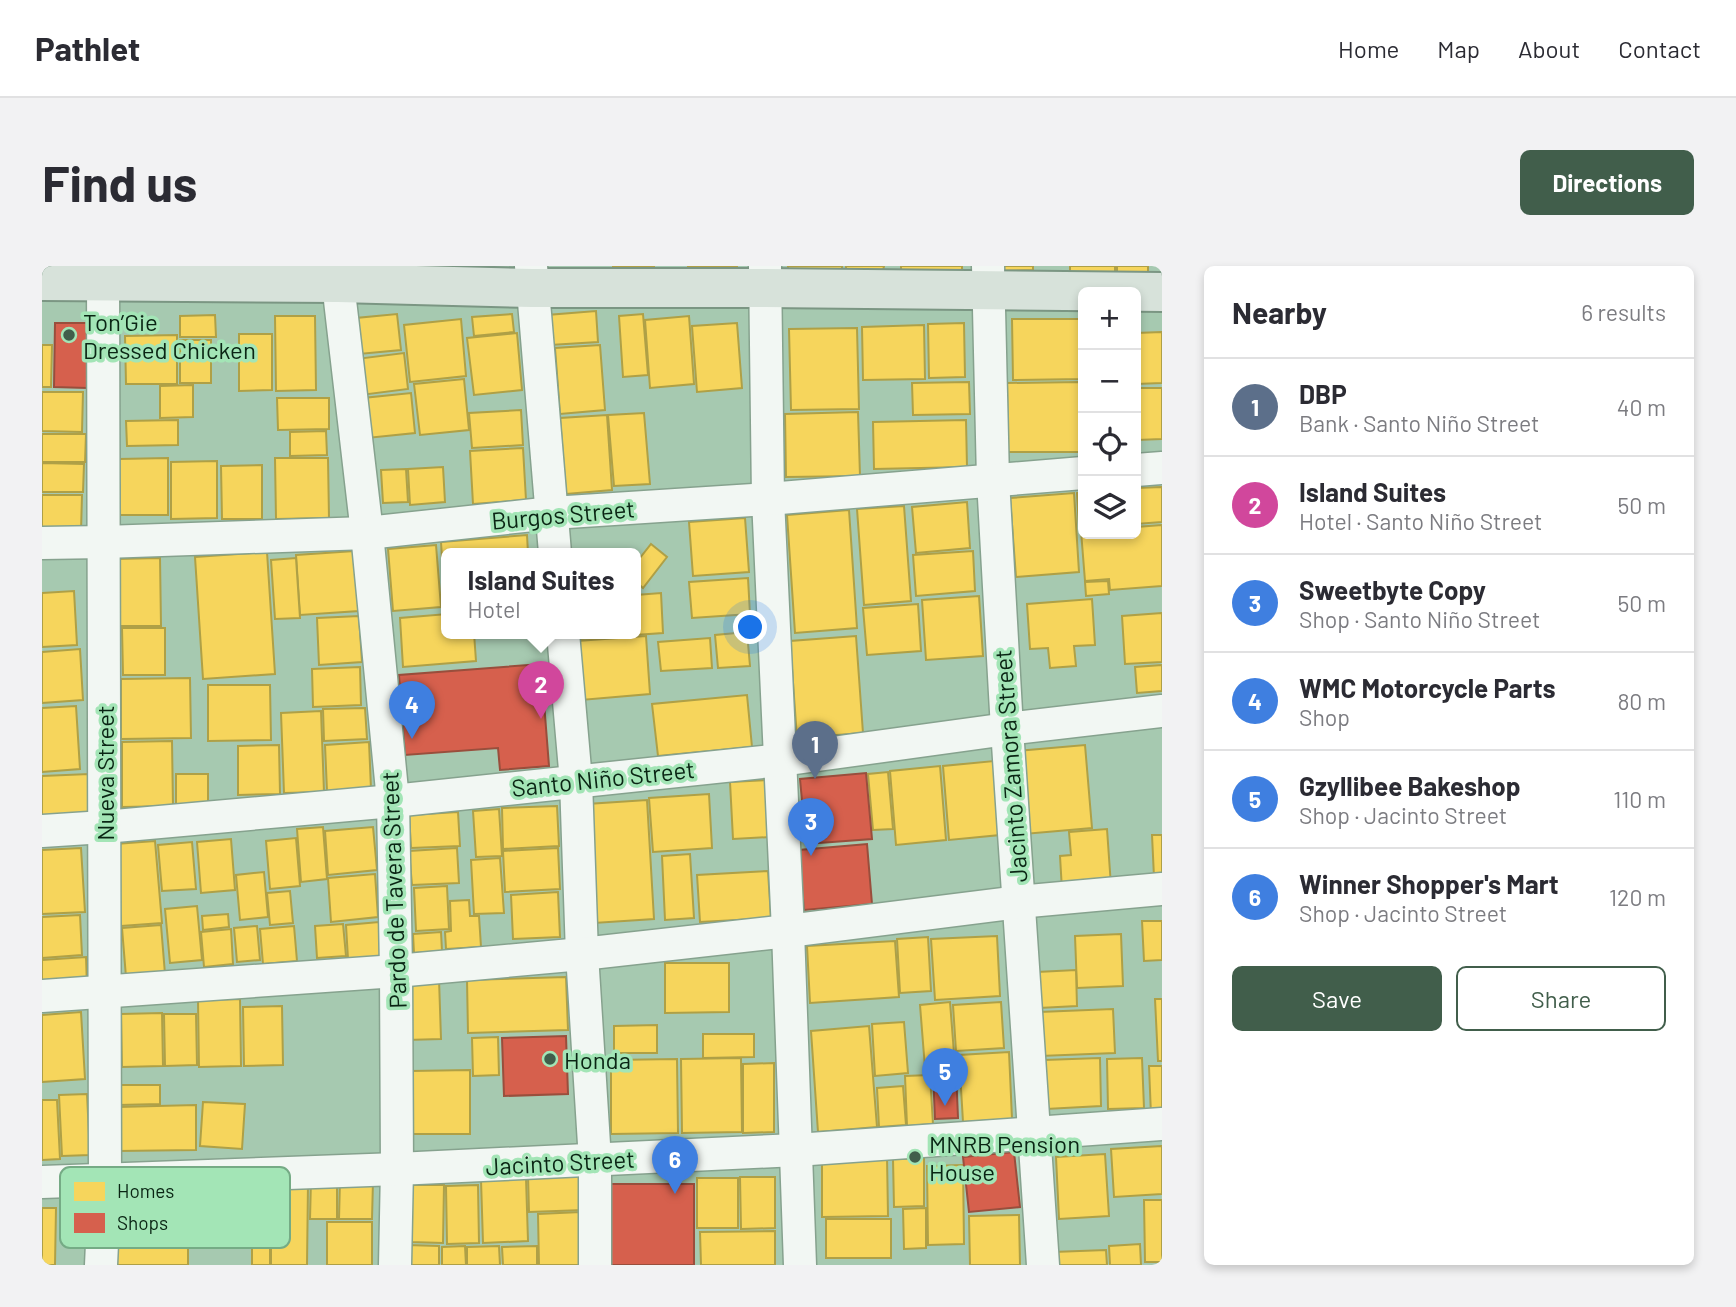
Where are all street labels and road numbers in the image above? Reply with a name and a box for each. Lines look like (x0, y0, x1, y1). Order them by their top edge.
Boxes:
street label: Burgos Street (490, 493, 636, 535)
street label: Jacinto Zamora Street (987, 649, 1033, 883)
street label: Nueva Street (90, 705, 119, 841)
street label: Santo Niño Street (510, 754, 696, 802)
street label: Pardo de Tavera Street (374, 771, 412, 1009)
street label: Jacinto Street (485, 1144, 635, 1180)

